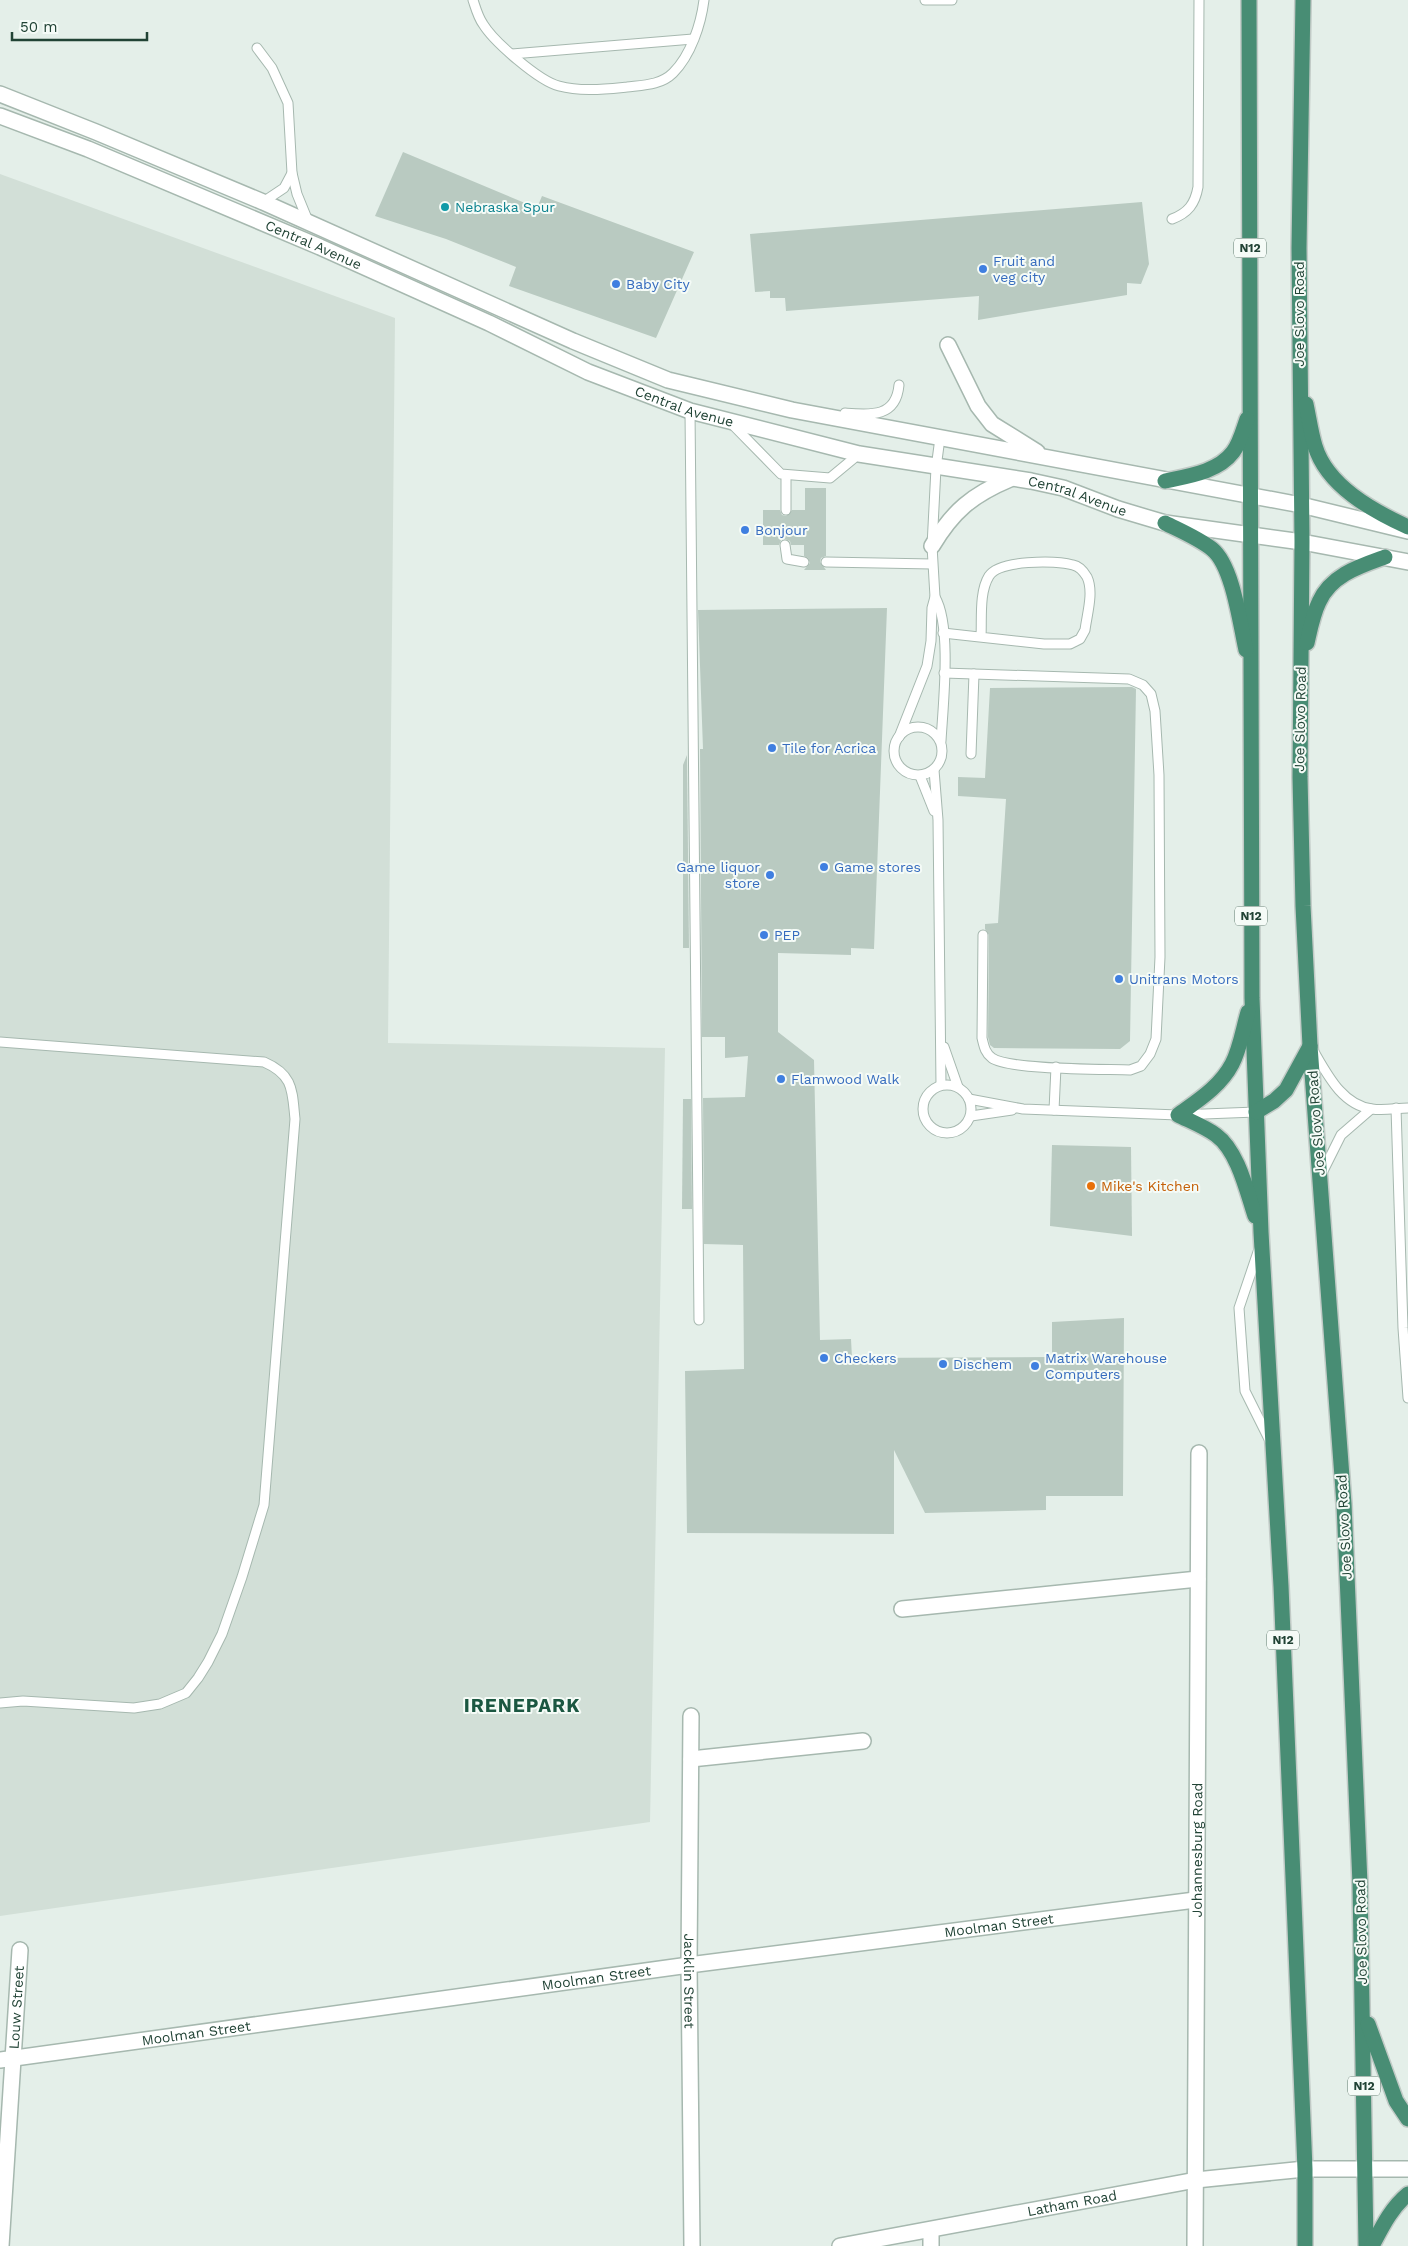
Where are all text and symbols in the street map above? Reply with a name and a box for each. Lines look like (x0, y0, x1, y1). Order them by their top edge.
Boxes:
scale bar (12, 10, 148, 42)
text: 50 m (20, 18, 57, 36)
place label: Nebraska Spur (455, 199, 555, 215)
marker: Nebraska Spur (439, 201, 451, 213)
street label: Central Avenue (263, 217, 364, 273)
road number: N12 (1234, 238, 1266, 258)
place label: Fruit and veg city (993, 253, 1055, 285)
street label: Joe Slovo Road (1291, 261, 1307, 367)
marker: Fruit and veg city (977, 263, 989, 275)
place label: Baby City (626, 276, 690, 292)
marker: Baby City (610, 278, 622, 290)
street label: Central Avenue (633, 383, 735, 430)
street label: Central Avenue (1026, 473, 1129, 519)
place label: Bonjour (755, 522, 808, 538)
marker: Bonjour (739, 524, 751, 536)
street label: Joe Slovo Road (1291, 666, 1309, 772)
place label: Tile for Acrica (782, 740, 876, 756)
marker: Tile for Acrica (766, 742, 778, 754)
place label: Game liquor store (676, 859, 760, 891)
place label: Game stores (834, 859, 921, 875)
marker: Game stores (818, 861, 830, 873)
marker: Game liquor store (764, 869, 776, 881)
road number: N12 (1235, 906, 1267, 926)
place label: PEP (774, 927, 800, 943)
marker: PEP (758, 929, 770, 941)
place label: Unitrans Motors (1129, 971, 1239, 987)
marker: Unitrans Motors (1113, 973, 1125, 985)
street label: Joe Slovo Road (1304, 1070, 1328, 1176)
place label: Flamwood Walk (791, 1071, 900, 1087)
marker: Flamwood Walk (775, 1073, 787, 1085)
place label: Mike's Kitchen (1101, 1178, 1200, 1194)
marker: Mike's Kitchen (1085, 1180, 1097, 1192)
place label: Checkers (834, 1350, 897, 1366)
place label: Matrix Warehouse Computers (1045, 1350, 1167, 1382)
marker: Checkers (818, 1352, 830, 1364)
place label: Dischem (953, 1356, 1012, 1372)
marker: Dischem (937, 1358, 949, 1370)
marker: Matrix Warehouse Computers (1029, 1360, 1041, 1372)
street label: Joe Slovo Road (1333, 1474, 1355, 1580)
road number: N12 (1267, 1630, 1299, 1650)
district label: IRENEPARK (464, 1694, 580, 1717)
street label: Johannesburg Road (1189, 1783, 1205, 1917)
street label: Joe Slovo Road (1352, 1879, 1370, 1985)
street label: Moolman Street (943, 1910, 1055, 1940)
street label: Jacklin Street (681, 1933, 698, 2029)
street label: Moolman Street (541, 1962, 652, 1993)
street label: Louw Street (6, 1965, 27, 2050)
street label: Moolman Street (141, 2018, 252, 2048)
road number: N12 (1348, 2076, 1380, 2096)
street label: Latham Road (1026, 2187, 1118, 2219)

